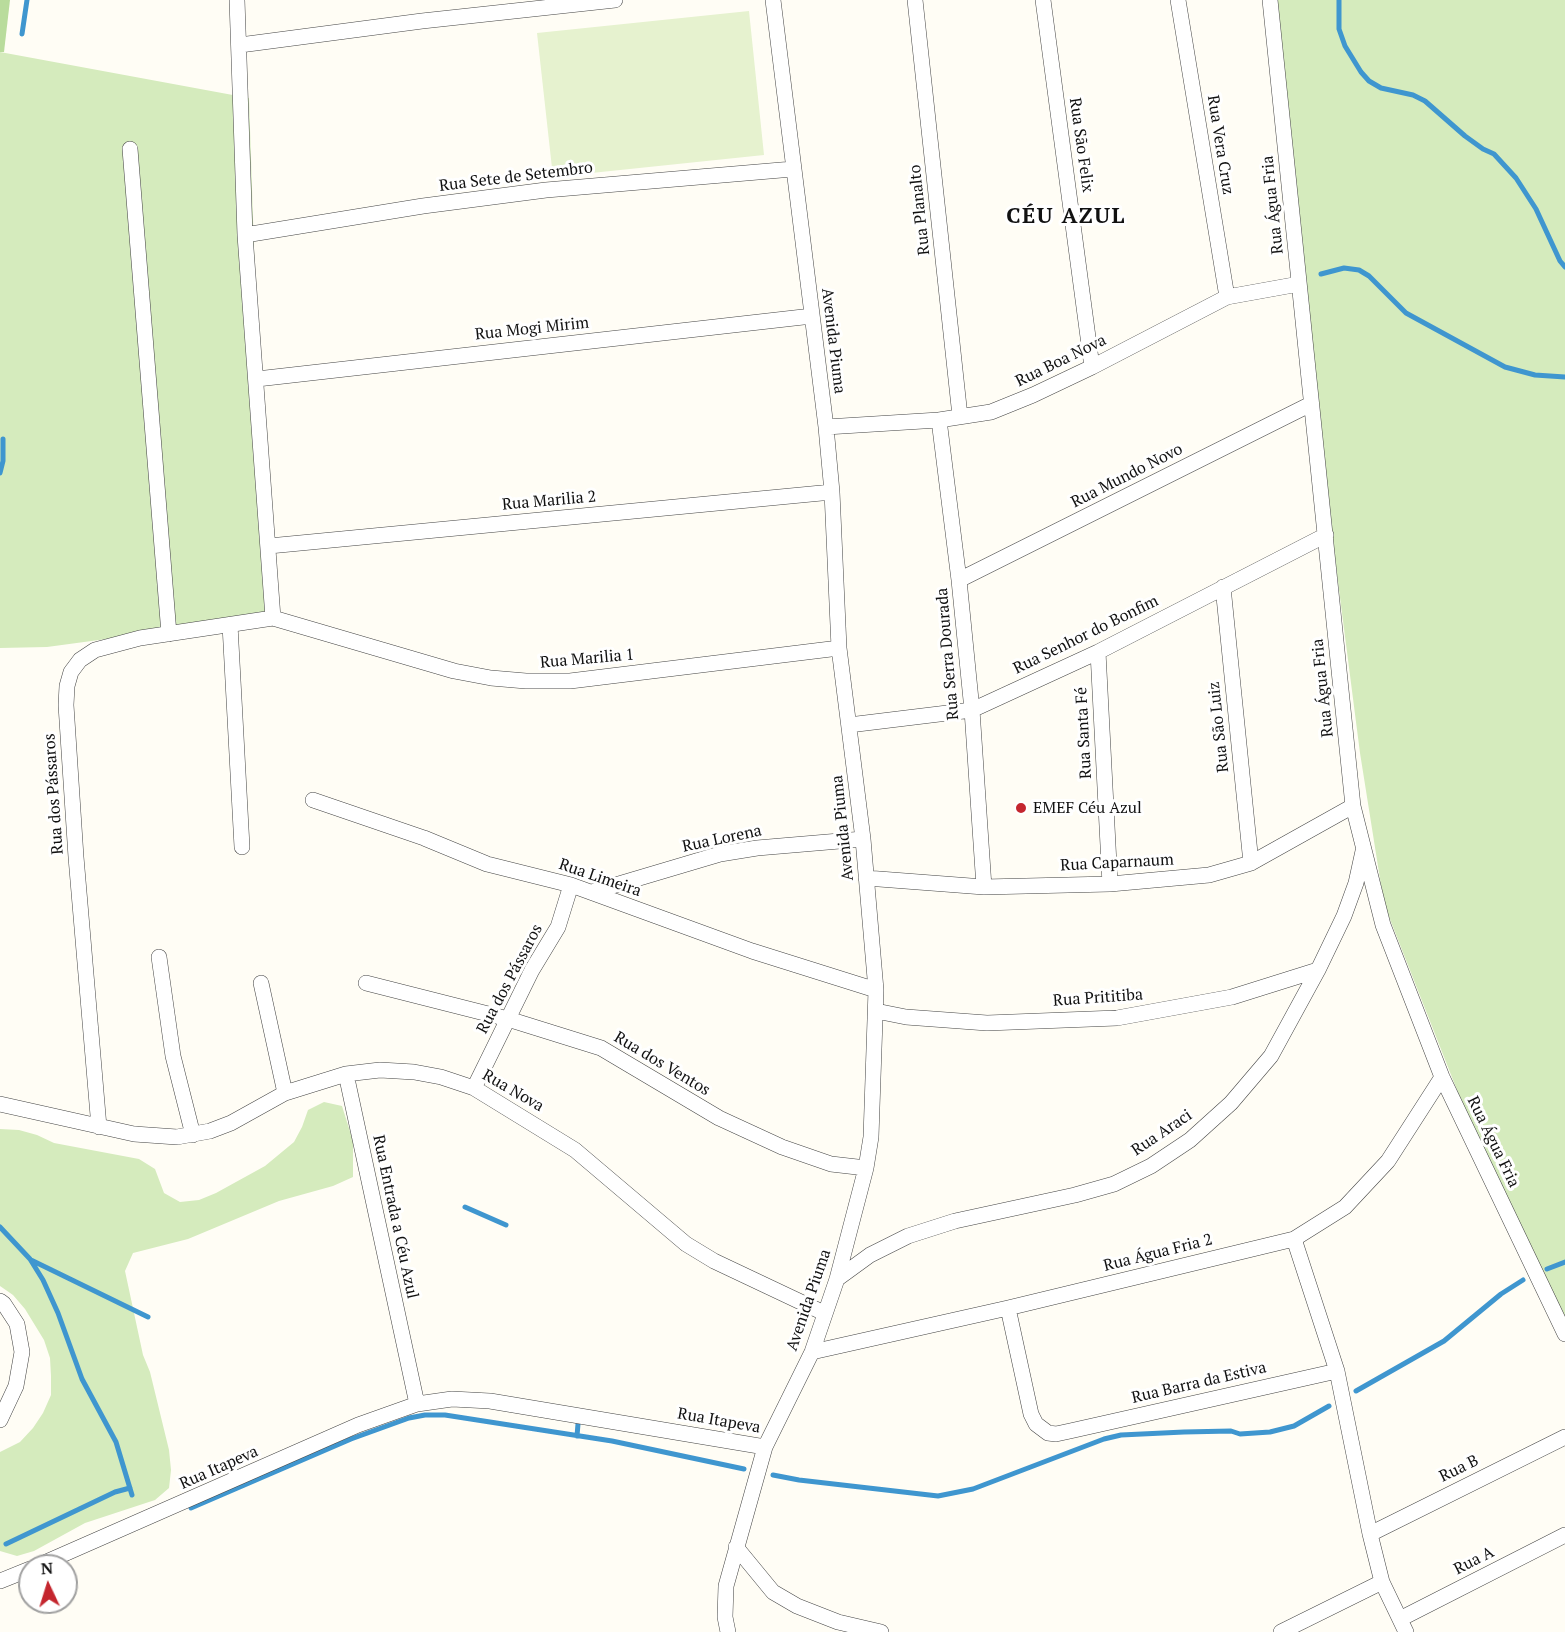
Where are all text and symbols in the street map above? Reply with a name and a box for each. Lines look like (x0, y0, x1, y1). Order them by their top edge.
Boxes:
street label: Rua Vera Cruz (1203, 94, 1237, 196)
street label: Rua São Felix (1065, 96, 1097, 194)
street label: Rua Água Fria (1258, 155, 1288, 255)
street label: Rua Sete de Setembro (438, 158, 594, 196)
street label: Rua Planalto (906, 164, 934, 256)
district label: CÉU AZUL (1006, 204, 1126, 230)
street label: Avenida Piuma (817, 287, 849, 395)
street label: Rua Mogi Mirim (474, 313, 590, 345)
street label: Rua Boa Nova (1013, 331, 1109, 391)
street label: Rua Mundo Novo (1068, 440, 1186, 512)
street label: Rua Marilia 2 (501, 487, 597, 515)
street label: Rua Serra Dourada (933, 587, 963, 721)
street label: Rua Senhor do Bonfim (1010, 592, 1162, 678)
street label: Rua Água Fria (1308, 638, 1338, 738)
street label: Rua Marilia 1 (539, 645, 635, 673)
street label: Rua São Luiz (1205, 681, 1233, 773)
street label: Rua Santa Fé (1072, 686, 1096, 780)
street label: Rua dos Pássaros (40, 733, 68, 855)
street label: Avenida Piuma (828, 774, 858, 882)
place label: EMEF Céu Azul (1033, 798, 1142, 818)
marker: EMEF Céu Azul (1014, 801, 1028, 815)
street label: Rua Lorena (681, 821, 763, 857)
street label: Rua Caparnaum (1060, 850, 1174, 876)
street label: Rua Limeira (556, 855, 644, 901)
street label: Rua dos Pássaros (473, 921, 547, 1037)
street label: Rua Prititiba (1052, 985, 1144, 1011)
street label: Rua dos Ventos (610, 1028, 714, 1100)
street label: Rua Nova (479, 1066, 547, 1116)
street label: Rua Água Fria (1463, 1093, 1523, 1191)
street label: Rua Araci (1128, 1106, 1196, 1160)
street label: Rua Entrada a Céu Azul (368, 1133, 422, 1301)
street label: Rua Água Fria 2 (1102, 1230, 1214, 1276)
street label: Avenida Piuma (783, 1247, 835, 1353)
street label: Rua Barra da Estiva (1130, 1358, 1268, 1408)
street label: Rua Itapeva (676, 1404, 762, 1438)
street label: Rua Itapeva (177, 1442, 261, 1494)
street label: Rua B (1436, 1451, 1482, 1487)
street label: Rua A (1451, 1543, 1497, 1579)
north arrow (18, 1554, 78, 1614)
text: N (40, 1557, 54, 1579)

